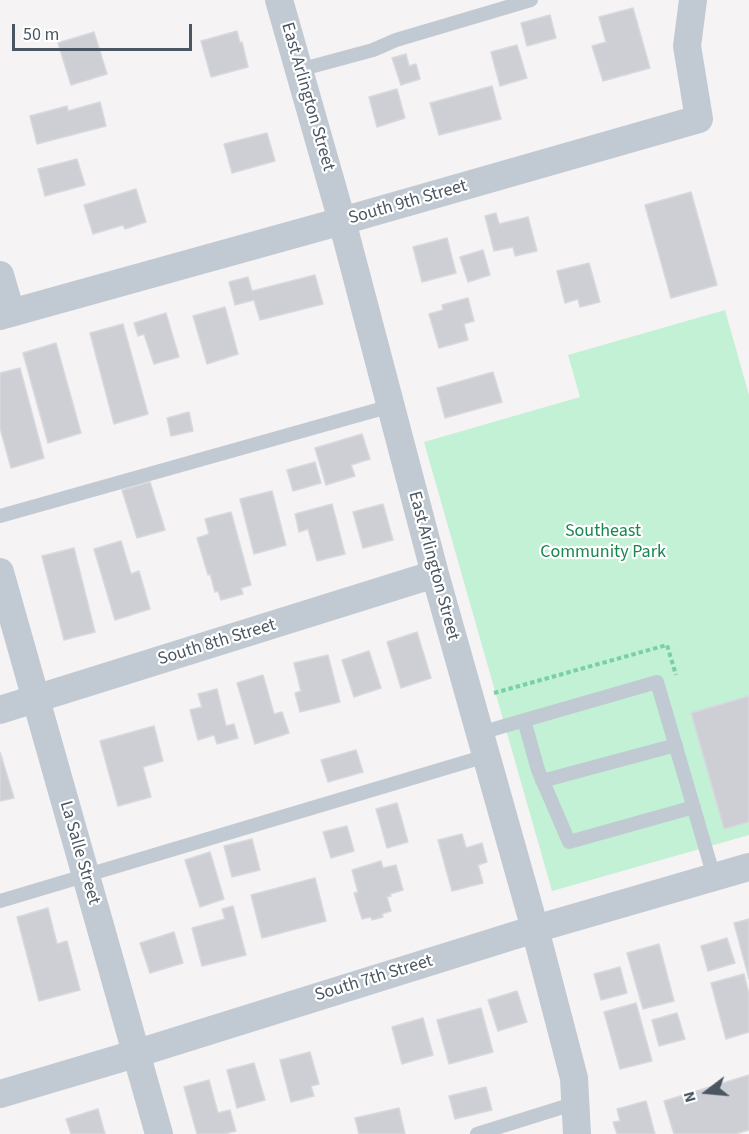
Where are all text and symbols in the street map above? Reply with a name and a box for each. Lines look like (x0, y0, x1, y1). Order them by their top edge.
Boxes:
scale bar (15, 12, 195, 50)
street label: East Arlington Street (275, 20, 339, 174)
text: 50 m (23, 22, 59, 47)
street label: South 9th Street (346, 176, 470, 230)
street label: East Arlington Street (403, 489, 463, 643)
park label: Southeast Community Park (540, 521, 666, 564)
street label: South 8th Street (155, 615, 279, 671)
street label: La Salle Street (54, 799, 104, 907)
street label: South 7th Street (312, 951, 436, 1007)
north arrow (677, 1062, 737, 1122)
text: N (678, 1089, 702, 1105)

